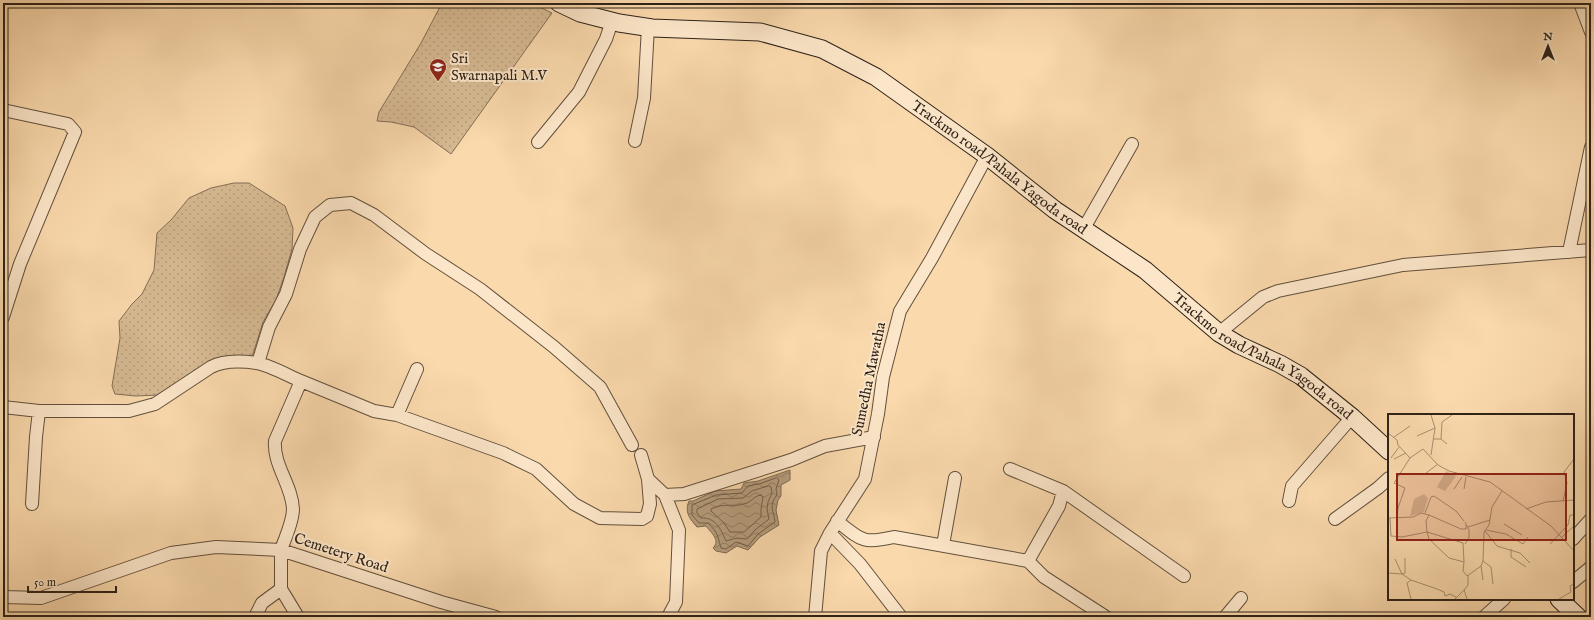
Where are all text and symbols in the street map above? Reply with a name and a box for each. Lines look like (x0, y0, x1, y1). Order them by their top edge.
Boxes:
north arrow (1528, 26, 1568, 66)
text: N (1542, 30, 1553, 44)
place label: Sri Swarnapali M.V (451, 49, 548, 85)
school or university icon: Sri Swarnapali M.V (428, 57, 448, 82)
street label: Trackmo road/Pahala Yagoda road (908, 96, 1092, 239)
street label: Trackmo road/Pahala Yagoda road (1169, 288, 1357, 424)
street label: Sumedha Mawatha (848, 320, 890, 438)
inset map (1388, 414, 1574, 600)
street label: Cemetery Road (291, 529, 392, 578)
scale bar (28, 568, 116, 594)
text: 50 m (34, 575, 56, 590)

